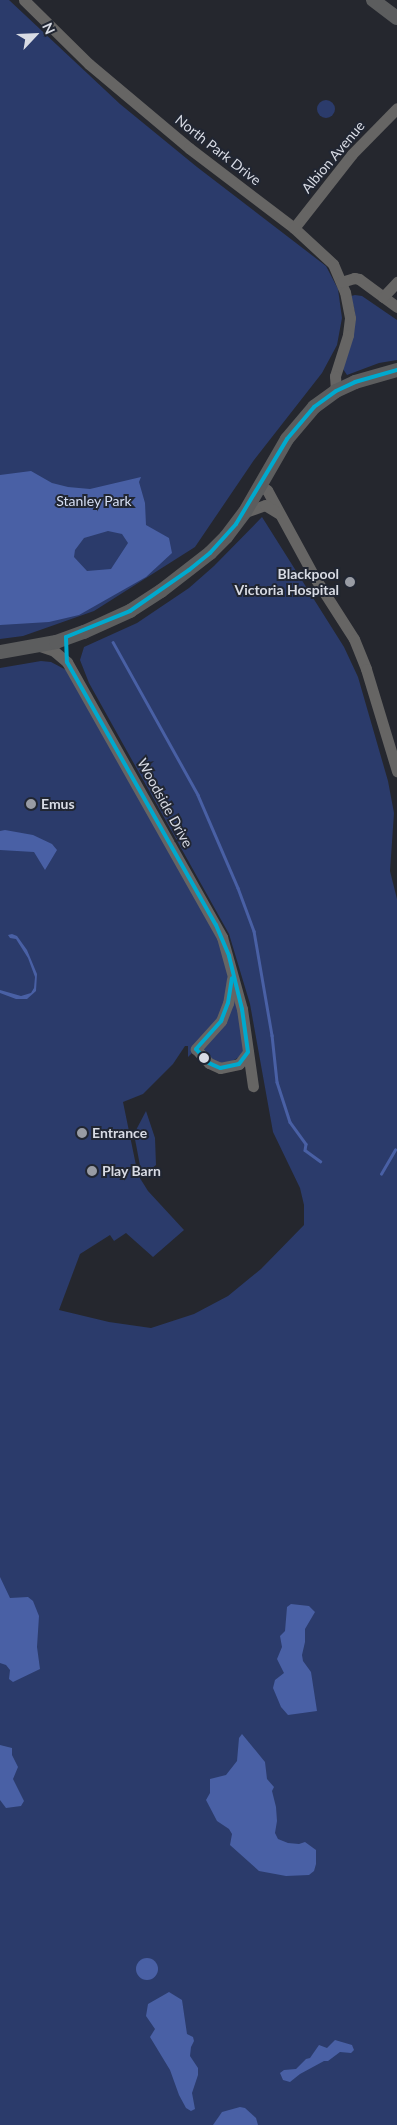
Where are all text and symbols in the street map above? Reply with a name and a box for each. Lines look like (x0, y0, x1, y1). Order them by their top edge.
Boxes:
north arrow (10, 10, 60, 60)
text: N (39, 20, 59, 37)
street label: North Park Drive (172, 111, 264, 189)
street label: Albion Avenue (298, 117, 368, 197)
park label: Stanley Park (56, 493, 132, 509)
place label: Blackpool Victoria Hospital (234, 566, 339, 598)
marker: Blackpool Victoria Hospital (343, 575, 357, 589)
street label: Woodside Drive (134, 756, 196, 850)
place label: Emus (41, 796, 75, 812)
marker: Emus (25, 798, 37, 810)
unlabelled marker (199, 1053, 209, 1063)
place label: Entrance (92, 1125, 147, 1141)
marker: Entrance (76, 1127, 88, 1139)
place label: Play Barn (102, 1163, 161, 1179)
marker: Play Barn (86, 1165, 98, 1177)

